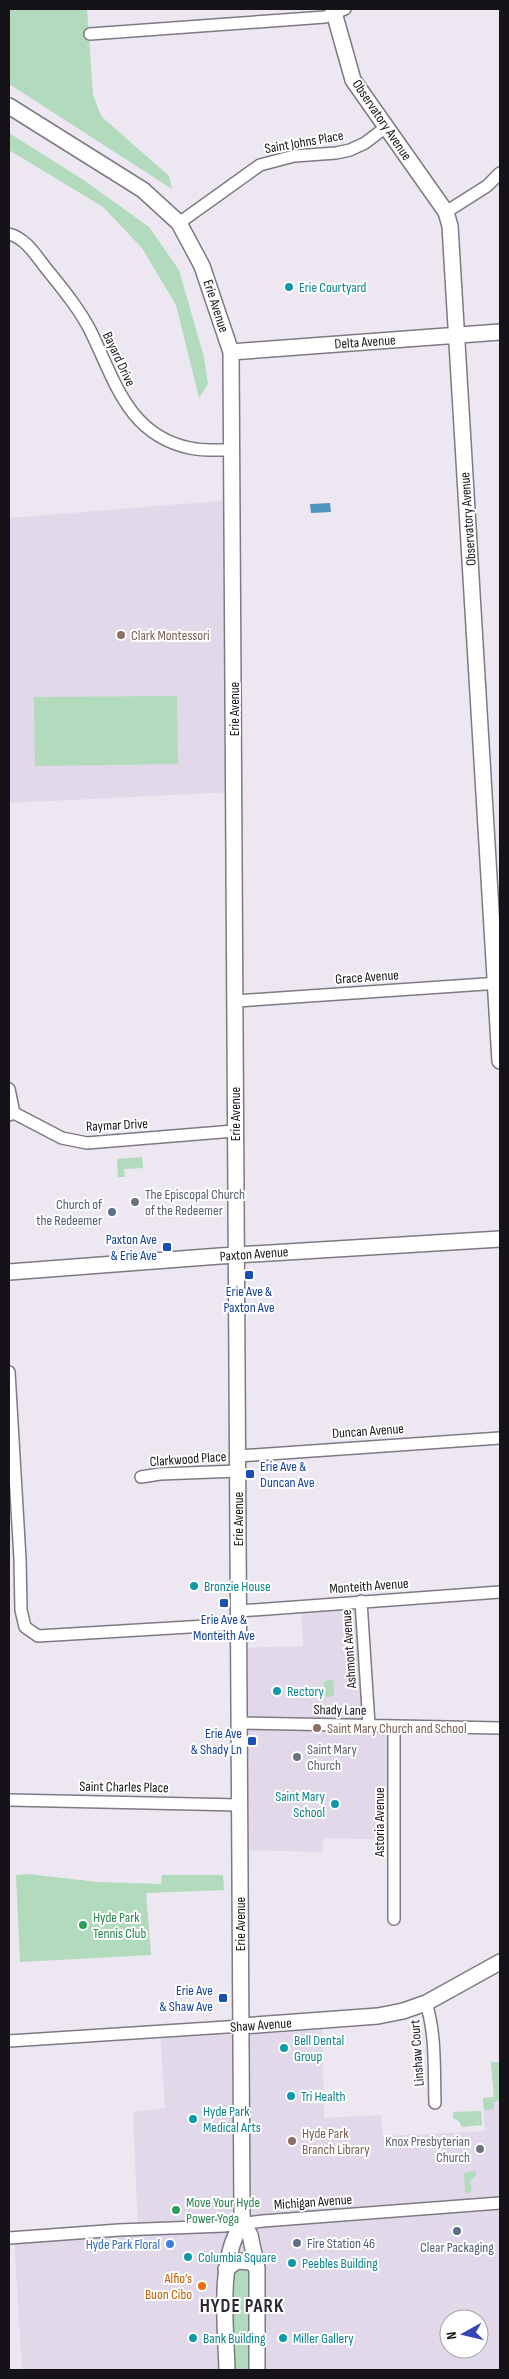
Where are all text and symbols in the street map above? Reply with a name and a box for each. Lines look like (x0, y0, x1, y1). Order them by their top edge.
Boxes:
street label: Observatory Avenue (349, 76, 415, 164)
street label: Saint Johns Place (263, 127, 345, 157)
street label: Erie Avenue (199, 277, 233, 335)
place label: Erie Courtyard (299, 279, 366, 296)
marker: Erie Courtyard (283, 281, 295, 293)
street label: Bayard Drive (99, 329, 139, 389)
street label: Delta Avenue (334, 331, 396, 353)
street label: Observatory Avenue (456, 471, 480, 567)
place label: Clark Montessori (131, 627, 210, 644)
marker: Clark Montessori (115, 629, 127, 641)
street label: Erie Avenue (226, 682, 243, 736)
street label: Grace Avenue (335, 966, 399, 988)
street label: Erie Avenue (227, 1087, 244, 1141)
street label: Raymar Drive (86, 1115, 148, 1135)
place label: The Episcopal Church of the Redeemer (145, 1186, 245, 1219)
place label: Church of the Redeemer (36, 1196, 103, 1229)
marker: The Episcopal Church of the Redeemer (129, 1196, 141, 1208)
marker: Church of the Redeemer (106, 1206, 118, 1218)
place label: Paxton Ave & Erie Ave (106, 1231, 157, 1264)
marker: Paxton Ave & Erie Ave (161, 1241, 173, 1253)
street label: Paxton Avenue (219, 1243, 289, 1265)
marker: Erie Ave & Paxton Ave (243, 1269, 255, 1281)
place label: Erie Ave & Paxton Ave (223, 1283, 275, 1316)
street label: Duncan Avenue (331, 1420, 405, 1442)
street label: Clarkwood Place (149, 1448, 227, 1470)
place label: Erie Ave & Duncan Ave (260, 1458, 315, 1491)
marker: Erie Ave & Duncan Ave (244, 1468, 256, 1480)
street label: Erie Avenue (230, 1492, 247, 1546)
street label: Monteith Avenue (329, 1575, 409, 1597)
place label: Bronzie House (204, 1578, 271, 1595)
marker: Bronzie House (188, 1580, 200, 1592)
marker: Erie Ave & Monteith Ave (218, 1597, 230, 1609)
street label: Ashmont Avenue (338, 1609, 360, 1690)
place label: Erie Ave & Monteith Ave (193, 1611, 255, 1644)
place label: Rectory (287, 1683, 325, 1700)
marker: Rectory (271, 1685, 283, 1697)
street label: Shady Lane (313, 1701, 367, 1719)
place label: Saint Mary Church and School (327, 1720, 467, 1737)
marker: Saint Mary Church and School (311, 1722, 323, 1734)
place label: Erie Ave & Shady Ln (191, 1725, 242, 1758)
marker: Erie Ave & Shady Ln (246, 1735, 258, 1747)
place label: Saint Mary Church (307, 1741, 357, 1774)
marker: Saint Mary Church (291, 1751, 303, 1763)
street label: Saint Charles Place (79, 1778, 169, 1796)
street label: Astoria Avenue (371, 1787, 388, 1858)
place label: Saint Mary School (275, 1788, 326, 1821)
marker: Saint Mary School (329, 1798, 341, 1810)
street label: Erie Avenue (232, 1897, 249, 1951)
place label: Hyde Park Tennis Club (93, 1909, 146, 1942)
marker: Hyde Park Tennis Club (77, 1919, 89, 1931)
place label: Erie Ave & Shaw Ave (160, 1982, 213, 2015)
marker: Erie Ave & Shaw Ave (217, 1992, 229, 2004)
street label: Shaw Avenue (230, 2014, 292, 2036)
street label: Linshaw Court (406, 2019, 428, 2087)
place label: Bell Dental Group (294, 2032, 344, 2065)
marker: Bell Dental Group (278, 2042, 290, 2054)
place label: Tri Health (301, 2088, 346, 2105)
marker: Tri Health (285, 2090, 297, 2102)
place label: Hyde Park Medical Arts (203, 2103, 261, 2136)
marker: Hyde Park Medical Arts (187, 2113, 199, 2125)
place label: Hyde Park Branch Library (302, 2125, 370, 2158)
place label: Knox Presbyterian Church (385, 2133, 470, 2166)
marker: Hyde Park Branch Library (286, 2135, 298, 2147)
marker: Knox Presbyterian Church (474, 2143, 486, 2155)
street label: Michigan Avenue (273, 2191, 353, 2213)
place label: Move Your Hyde Power Yoga (186, 2194, 260, 2227)
marker: Move Your Hyde Power Yoga (170, 2204, 182, 2216)
marker: Clear Packaging (451, 2225, 463, 2237)
place label: Fire Station 46 (307, 2235, 375, 2252)
place label: Hyde Park Floral (86, 2236, 160, 2253)
marker: Fire Station 46 (291, 2237, 303, 2249)
marker: Hyde Park Floral (164, 2238, 176, 2250)
place label: Clear Packaging (420, 2239, 494, 2256)
place label: Columbia Square (198, 2249, 276, 2266)
marker: Columbia Square (182, 2251, 194, 2263)
place label: Peebles Building (302, 2255, 378, 2272)
marker: Peebles Building (286, 2257, 298, 2269)
place label: Alfio’s Buon Cibo (145, 2270, 192, 2303)
marker: Alfio’s Buon Cibo (196, 2280, 208, 2292)
district label: HYDE PARK (200, 2295, 284, 2318)
north arrow (439, 2309, 489, 2359)
place label: Bank Building (203, 2330, 266, 2347)
place label: Miller Gallery (293, 2330, 354, 2347)
text: N (443, 2331, 461, 2341)
marker: Bank Building (187, 2332, 199, 2344)
marker: Miller Gallery (277, 2332, 289, 2344)

